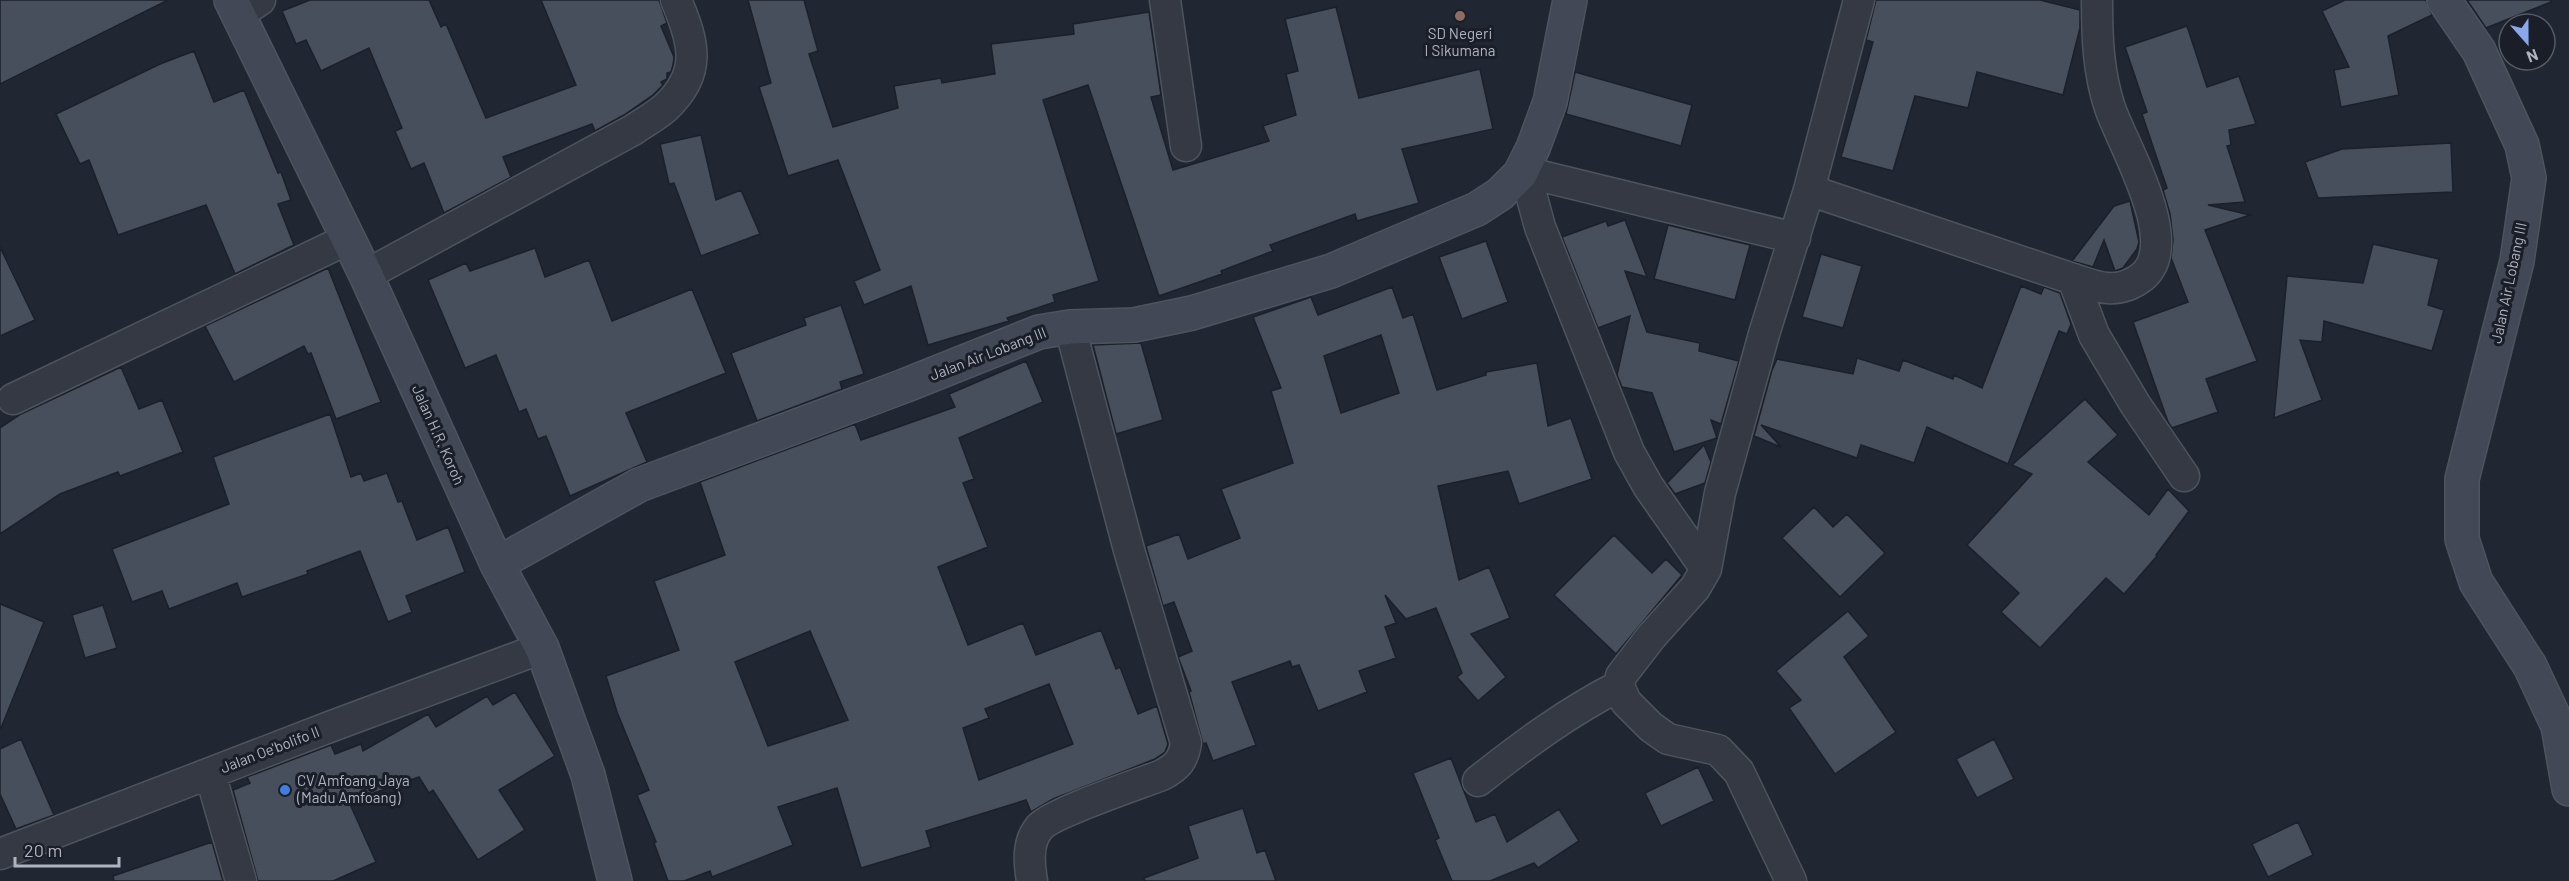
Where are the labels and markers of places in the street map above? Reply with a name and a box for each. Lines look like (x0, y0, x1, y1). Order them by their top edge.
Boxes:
marker: SD Negeri I Sikumana (1453, 9, 1467, 23)
place label: SD Negeri I Sikumana (1425, 24, 1495, 59)
place label: CV Amfoang Jaya (Madu Amfoang) (296, 771, 410, 806)
marker: CV Amfoang Jaya (Madu Amfoang) (278, 783, 292, 797)

